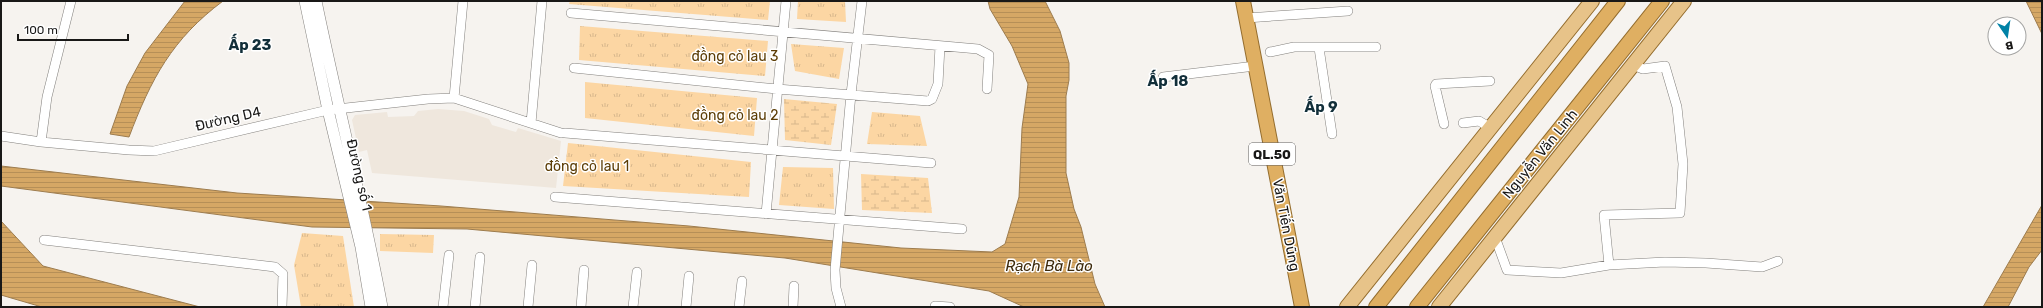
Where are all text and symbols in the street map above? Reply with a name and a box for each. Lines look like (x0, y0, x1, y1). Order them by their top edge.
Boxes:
scale bar (18, 16, 128, 42)
north arrow (1987, 16, 2027, 56)
text: 100 m (24, 23, 58, 37)
district label: Ấp 23 (228, 33, 272, 54)
text: B (2004, 38, 2014, 53)
park label: đồng cỏ lau 3 (692, 47, 778, 65)
district label: Ấp 18 (1147, 69, 1189, 90)
district label: Ấp 9 (1304, 95, 1338, 116)
street label: Đường D4 (193, 103, 263, 135)
street label: Nguyễn Văn Linh (1498, 105, 1581, 202)
park label: đồng cỏ lau 2 (692, 106, 778, 124)
street label: Đường số 1 (342, 137, 376, 213)
road number: QL.50 (1249, 143, 1295, 165)
park label: đồng cỏ lau 1 (545, 157, 629, 175)
street label: Văn Tiến Dũng (1269, 177, 1304, 273)
water label: Rạch Bà Lào (1005, 257, 1093, 275)

